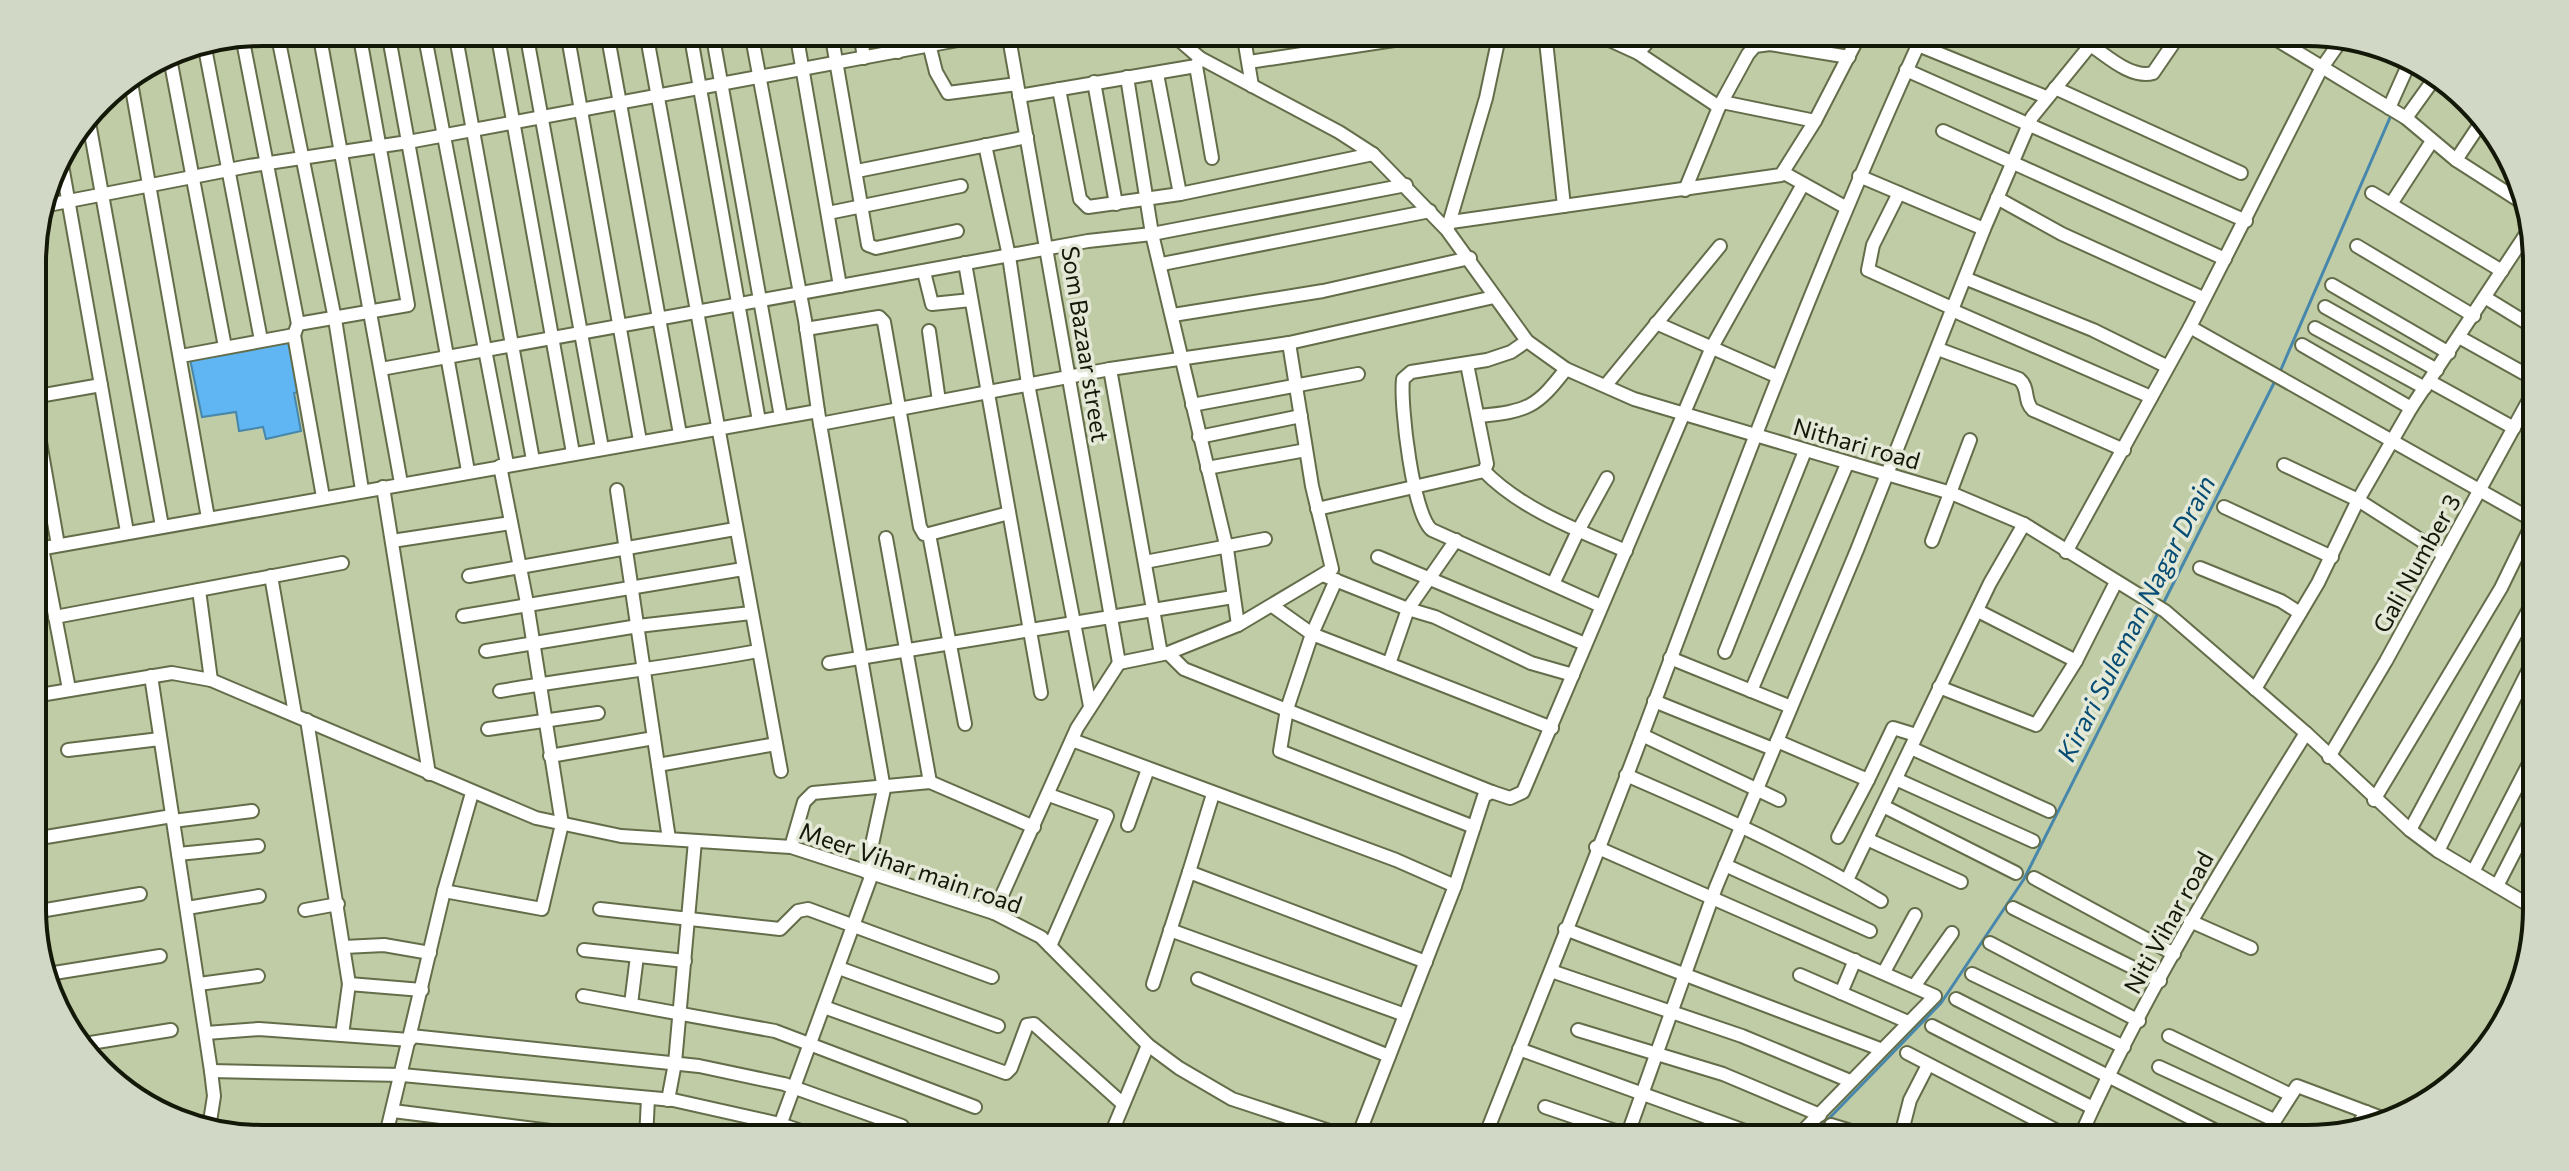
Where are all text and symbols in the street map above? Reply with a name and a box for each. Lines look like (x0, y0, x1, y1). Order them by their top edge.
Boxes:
street label: Som Bazaar street (1056, 244, 1116, 444)
street label: Nithari road (1790, 411, 1924, 475)
water label: Kirari Suleman Nagar Drain (2049, 470, 2221, 766)
street label: Gali Number 3 (2366, 489, 2466, 637)
street label: Meer Vihar main road (796, 815, 1026, 919)
street label: Niti Vihar road (2117, 846, 2219, 998)

